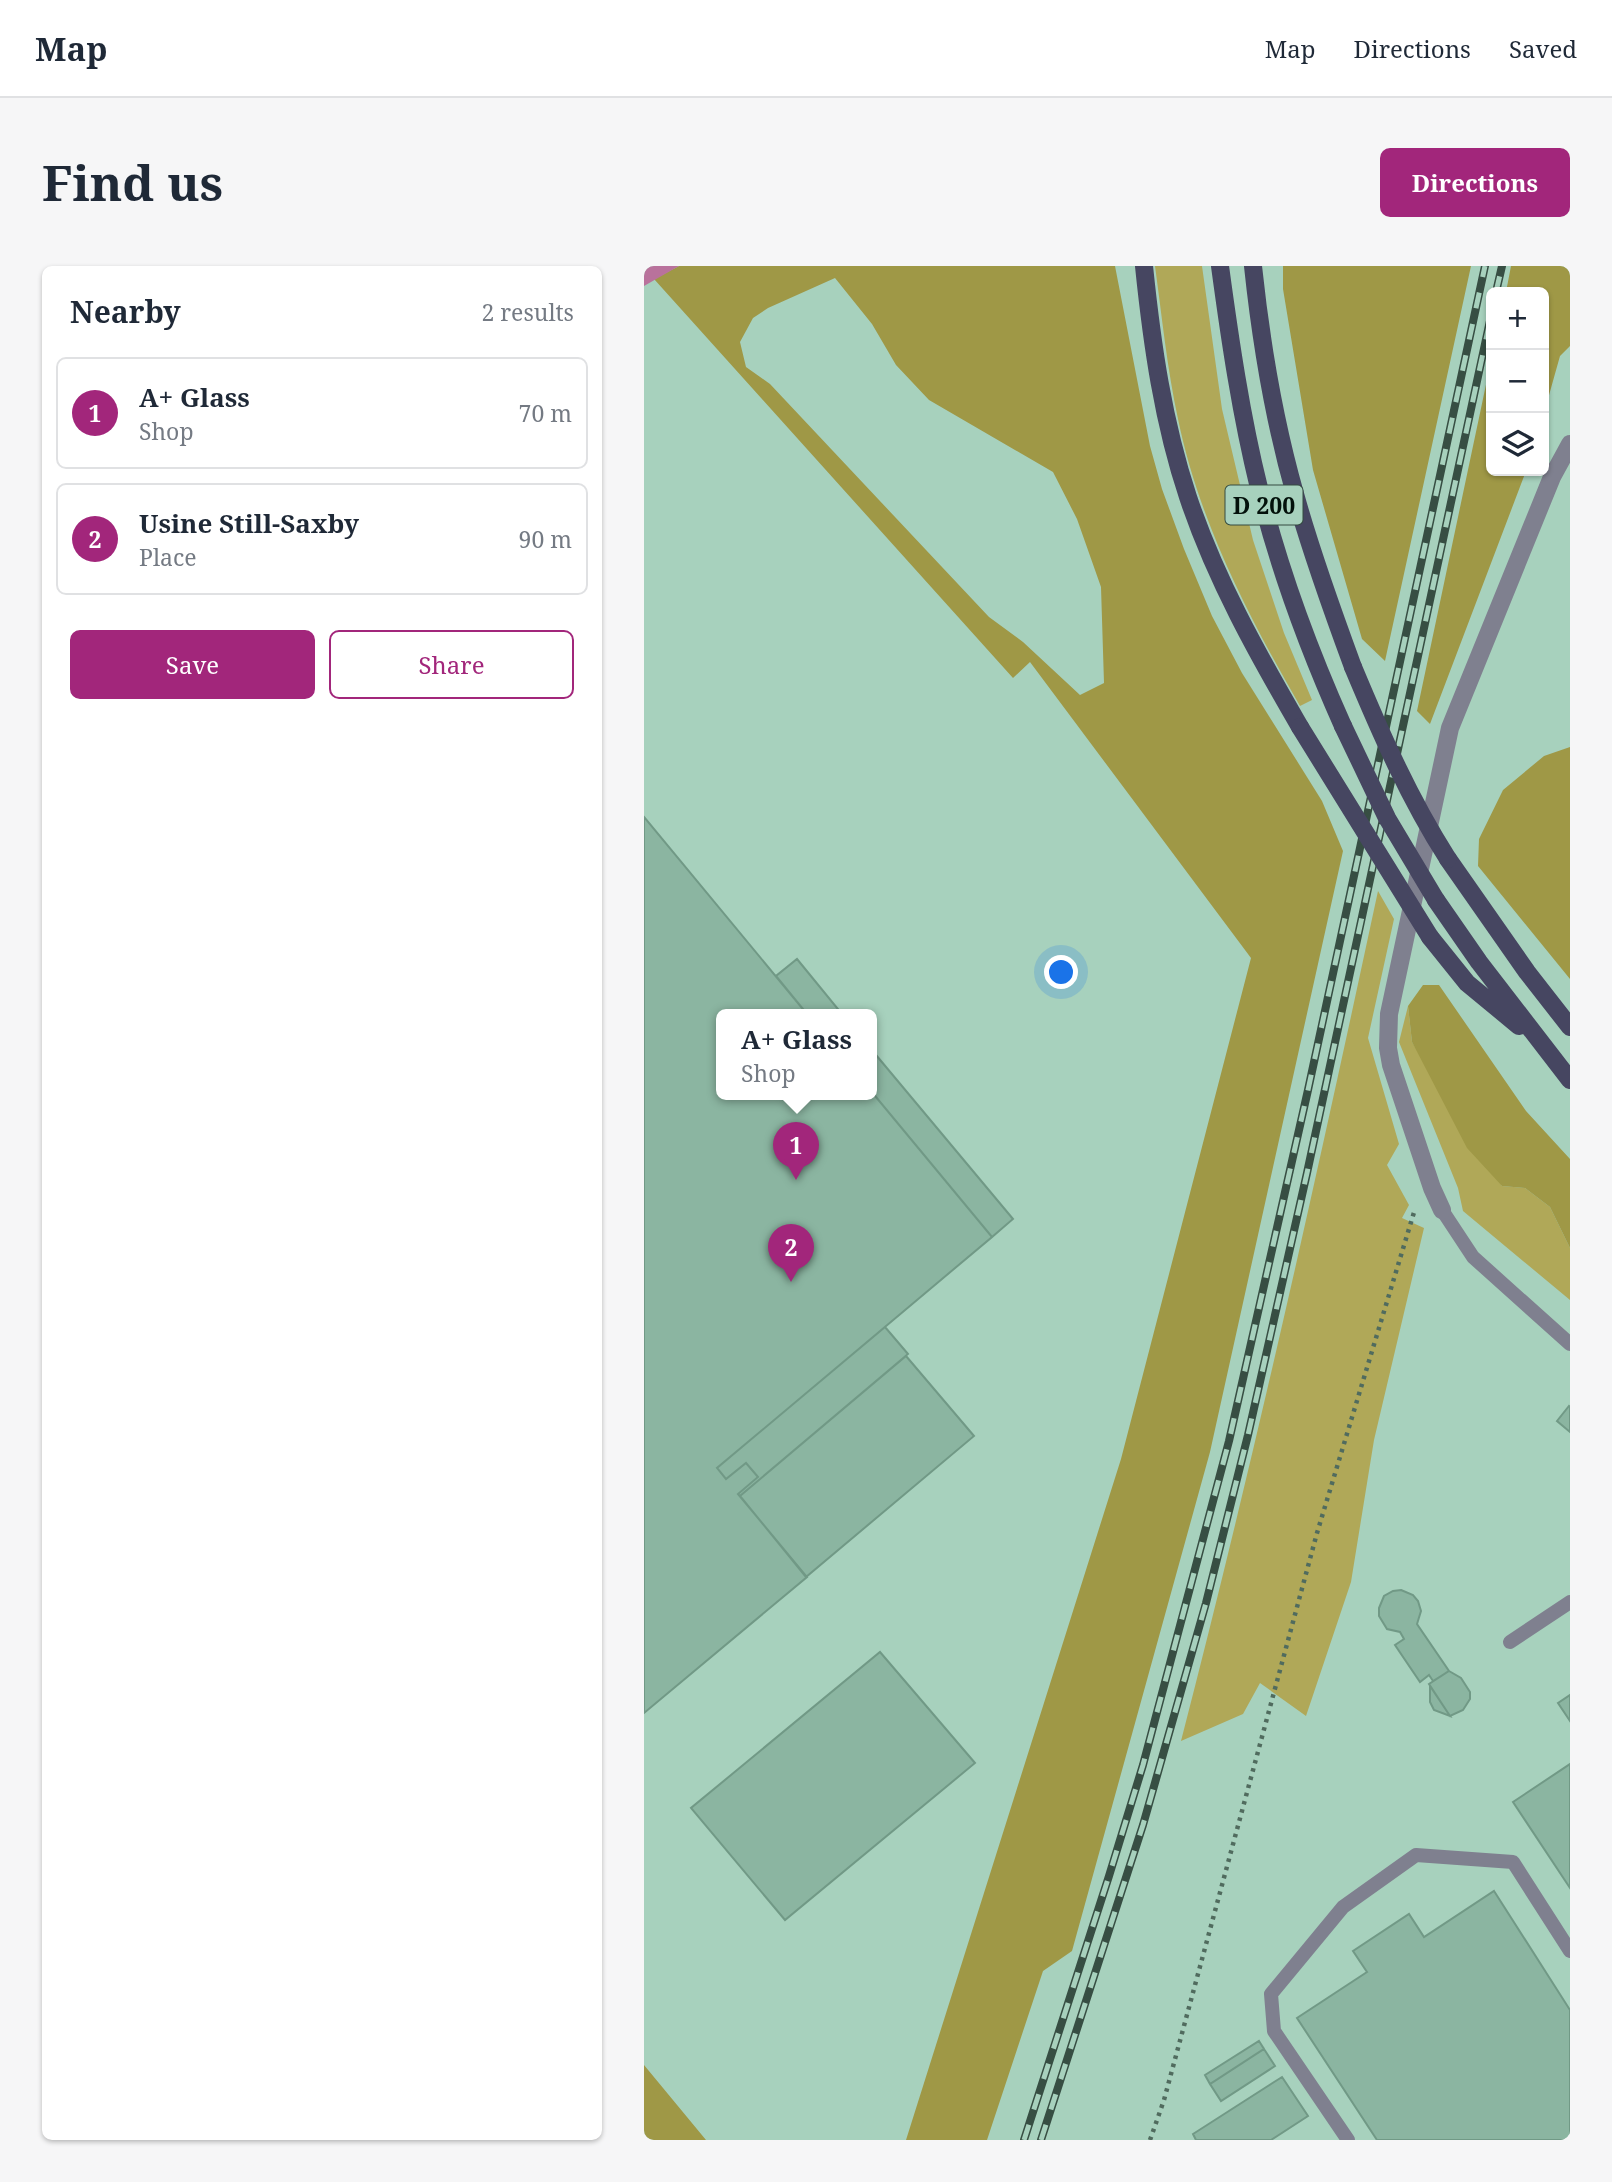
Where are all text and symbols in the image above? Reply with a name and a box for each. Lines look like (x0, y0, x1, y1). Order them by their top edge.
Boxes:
text: Map (35, 26, 108, 71)
text: Map (1265, 32, 1316, 65)
text: Directions (1354, 32, 1471, 65)
text: Saved (1509, 32, 1577, 65)
button: Directions (1380, 148, 1570, 217)
text: Find us (42, 149, 223, 215)
map controls (1486, 287, 1549, 476)
button: + (1486, 287, 1549, 350)
text: Nearby (70, 291, 181, 332)
text: 2 results (481, 296, 574, 328)
button: − (1486, 350, 1549, 413)
text: A+ Glass (139, 379, 250, 415)
text: 1 (89, 397, 102, 429)
text: 70 m (519, 397, 572, 429)
button: layers (1486, 413, 1549, 476)
text: Shop (139, 415, 194, 447)
road number: D 200 (1226, 486, 1302, 524)
text: Usine Still-Saxby (139, 505, 359, 541)
text: 2 (89, 523, 102, 555)
text: 90 m (519, 523, 572, 555)
text: Place (139, 541, 197, 573)
button: Save (70, 630, 315, 699)
button: Share (329, 630, 574, 699)
your location (1044, 955, 1078, 989)
popup (716, 1009, 877, 1100)
text: A+ Glass (741, 1021, 852, 1057)
text: Shop (741, 1057, 796, 1089)
pin: 1 (773, 1122, 819, 1180)
pin: 2 (768, 1224, 814, 1282)

